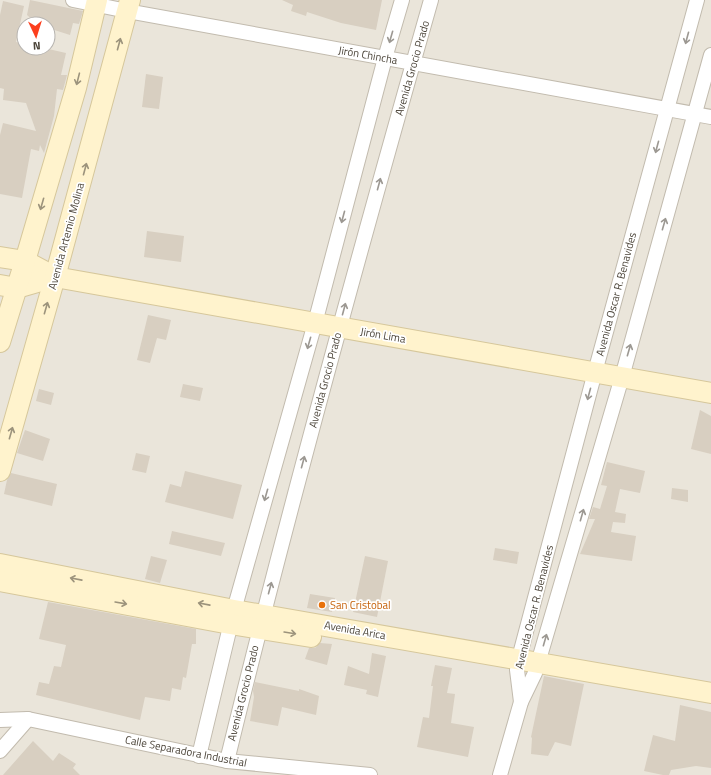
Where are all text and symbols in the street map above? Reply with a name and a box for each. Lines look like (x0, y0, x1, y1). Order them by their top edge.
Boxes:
north arrow (16, 16, 56, 56)
street label: Avenida Grocio Prado (391, 18, 433, 117)
one-way arrow (387, 31, 394, 44)
one-way arrow (683, 31, 690, 44)
text: N (32, 38, 41, 54)
one-way arrow (115, 38, 123, 51)
street label: Jirón Chincha (337, 42, 399, 68)
one-way arrow (74, 72, 81, 85)
one-way arrow (653, 140, 660, 153)
one-way arrow (81, 163, 89, 176)
one-way arrow (376, 178, 383, 191)
street label: Avenida Artemio Molina (44, 180, 88, 291)
one-way arrow (38, 197, 45, 210)
one-way arrow (338, 210, 346, 223)
one-way arrow (661, 218, 669, 231)
street label: Avenida Oscar R. Benavides (592, 230, 640, 358)
one-way arrow (43, 302, 51, 315)
one-way arrow (341, 303, 349, 316)
street label: Jirón Lima (359, 323, 407, 347)
street label: Avenida Grocio Prado (305, 330, 346, 430)
one-way arrow (305, 336, 312, 349)
one-way arrow (626, 343, 634, 356)
one-way arrow (585, 387, 592, 400)
one-way arrow (8, 427, 15, 440)
one-way arrow (300, 456, 308, 469)
one-way arrow (262, 488, 269, 501)
one-way arrow (578, 509, 586, 522)
street label: Avenida Oscar R. Benavides (511, 543, 557, 671)
one-way arrow (70, 575, 83, 583)
one-way arrow (266, 581, 274, 594)
place label: San Cristobal (330, 597, 391, 613)
one-way arrow (198, 599, 211, 607)
one-way arrow (114, 600, 127, 608)
marker: San Cristobal (317, 600, 327, 610)
street label: Avenida Arica (323, 617, 388, 643)
one-way arrow (283, 630, 296, 638)
one-way arrow (542, 633, 549, 646)
street label: Avenida Grocio Prado (223, 643, 263, 743)
street label: Calle Separadora Industrial (124, 731, 248, 771)

